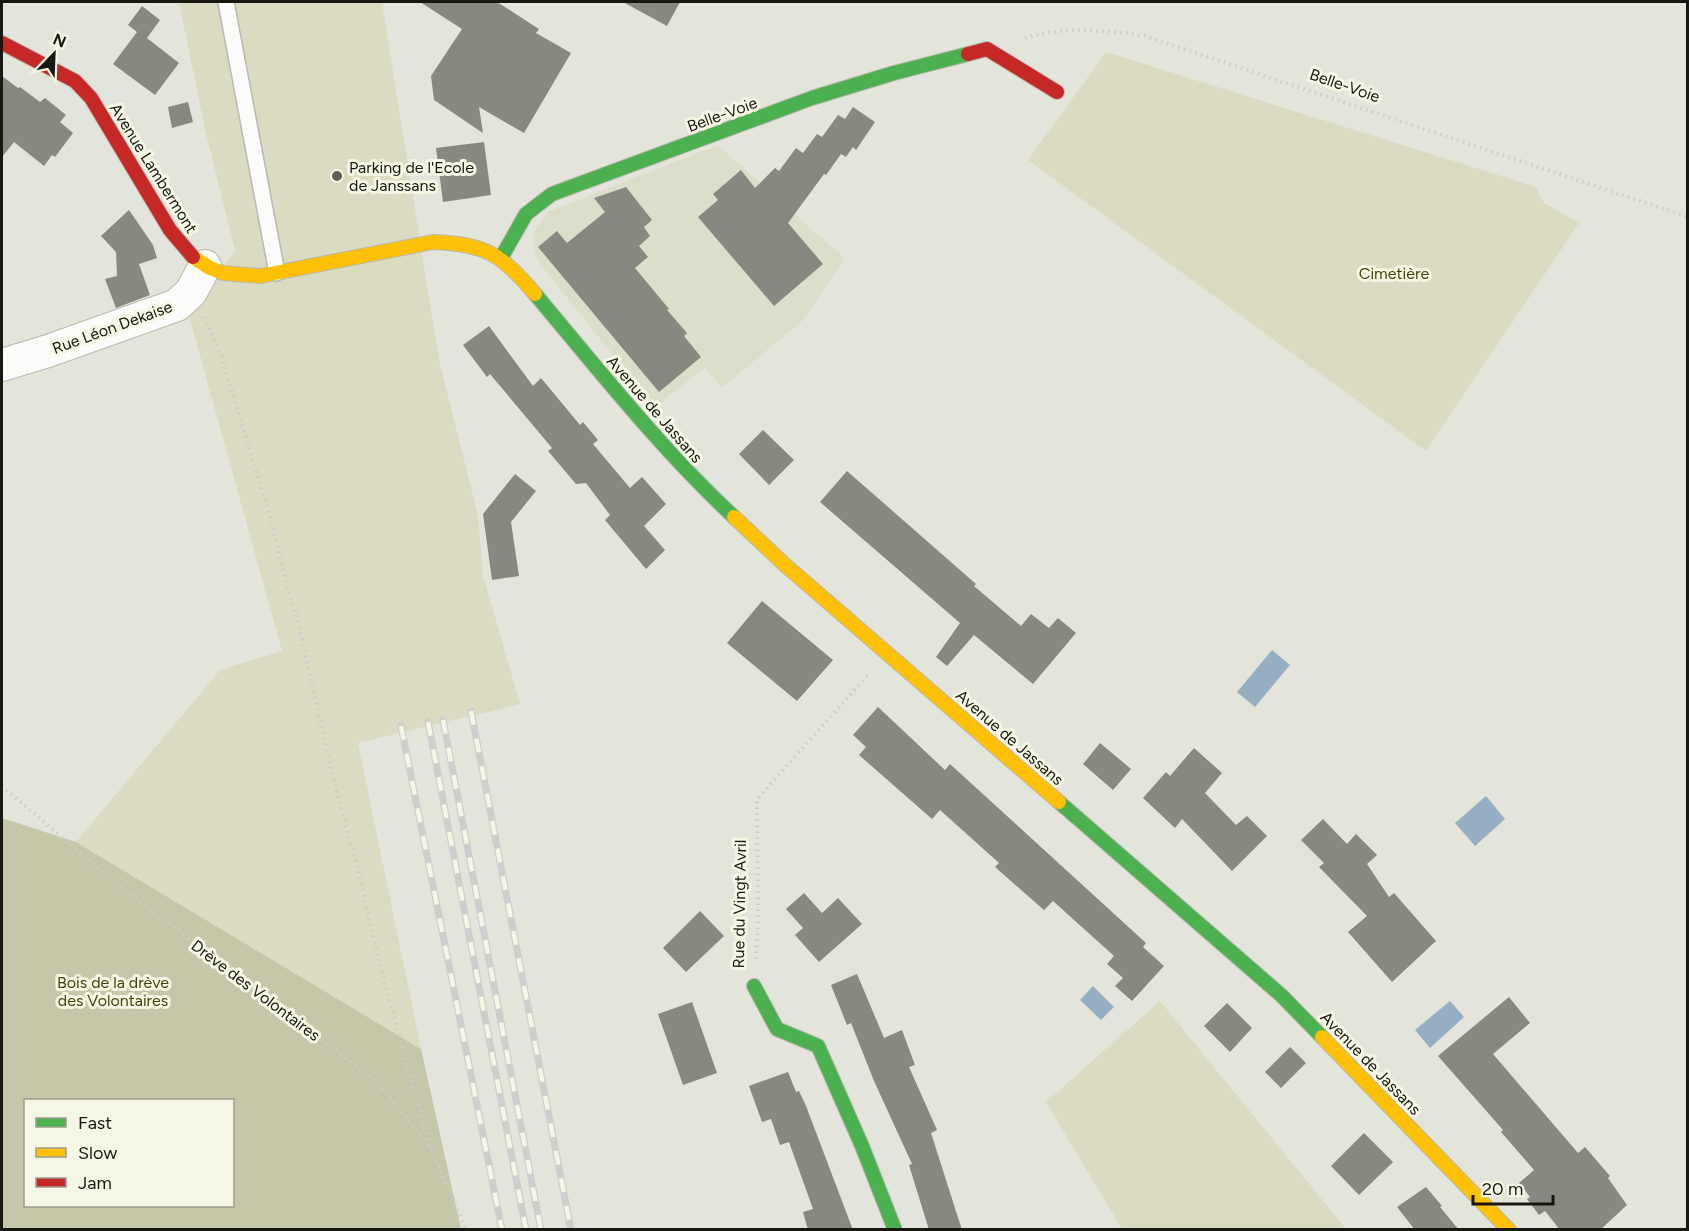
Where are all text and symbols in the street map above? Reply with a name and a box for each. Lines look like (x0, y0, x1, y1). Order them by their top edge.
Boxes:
north arrow (24, 24, 84, 84)
text: N (50, 29, 69, 52)
street label: Belle-Voie (1307, 65, 1383, 106)
street label: Belle-Voie (685, 93, 760, 136)
street label: Avenue Lambermont (106, 100, 201, 237)
place label: Parking de l'Ecole de Janssans (349, 158, 474, 195)
marker: Parking de l'Ecole de Janssans (330, 169, 344, 183)
park label: Cimetière (1359, 264, 1429, 283)
street label: Rue Léon Dekaise (50, 297, 175, 358)
street label: Avenue de Jassans (603, 352, 706, 467)
street label: Avenue de Jassans (952, 686, 1067, 789)
street label: Rue du Vingt Avril (729, 840, 750, 968)
street label: Drève des Volontaires (188, 936, 324, 1045)
park label: Bois de la drève des Volontaires (57, 973, 169, 1010)
street label: Avenue de Jassans (1317, 1008, 1425, 1119)
legend (24, 1099, 234, 1207)
text: Fast (78, 1112, 112, 1134)
text: Slow (78, 1142, 117, 1164)
scale bar (1473, 1168, 1552, 1206)
text: Jam (78, 1172, 112, 1194)
text: 20 m (1482, 1178, 1523, 1200)

